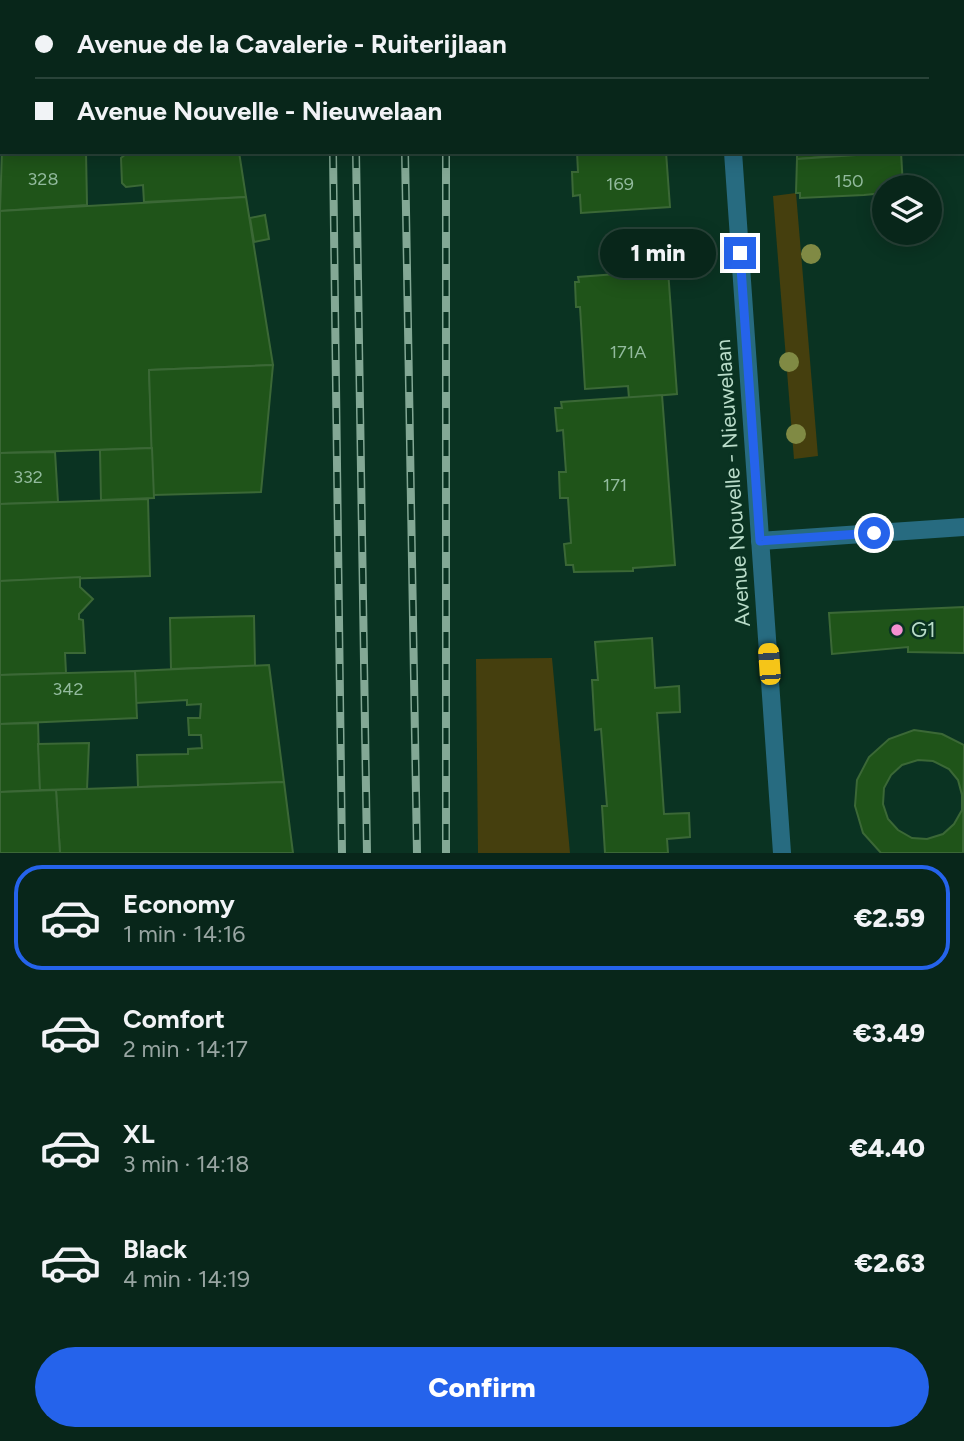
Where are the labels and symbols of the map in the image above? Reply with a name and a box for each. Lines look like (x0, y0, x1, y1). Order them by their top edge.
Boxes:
house number: 328 (28, 168, 58, 190)
house number: 150 (834, 170, 864, 192)
house number: 169 (606, 173, 634, 195)
callout: 1 min (600, 229, 716, 278)
route end (724, 237, 756, 269)
street label: Avenue Nouvelle - Nieuwelaan (710, 338, 755, 628)
house number: 171A (610, 341, 646, 363)
house number: 332 (13, 466, 43, 488)
house number: 171 (603, 474, 627, 496)
route start (858, 517, 890, 549)
place label: G1 (911, 617, 936, 642)
marker: G1 (889, 622, 905, 638)
car (758, 642, 781, 686)
house number: 342 (52, 678, 84, 700)

